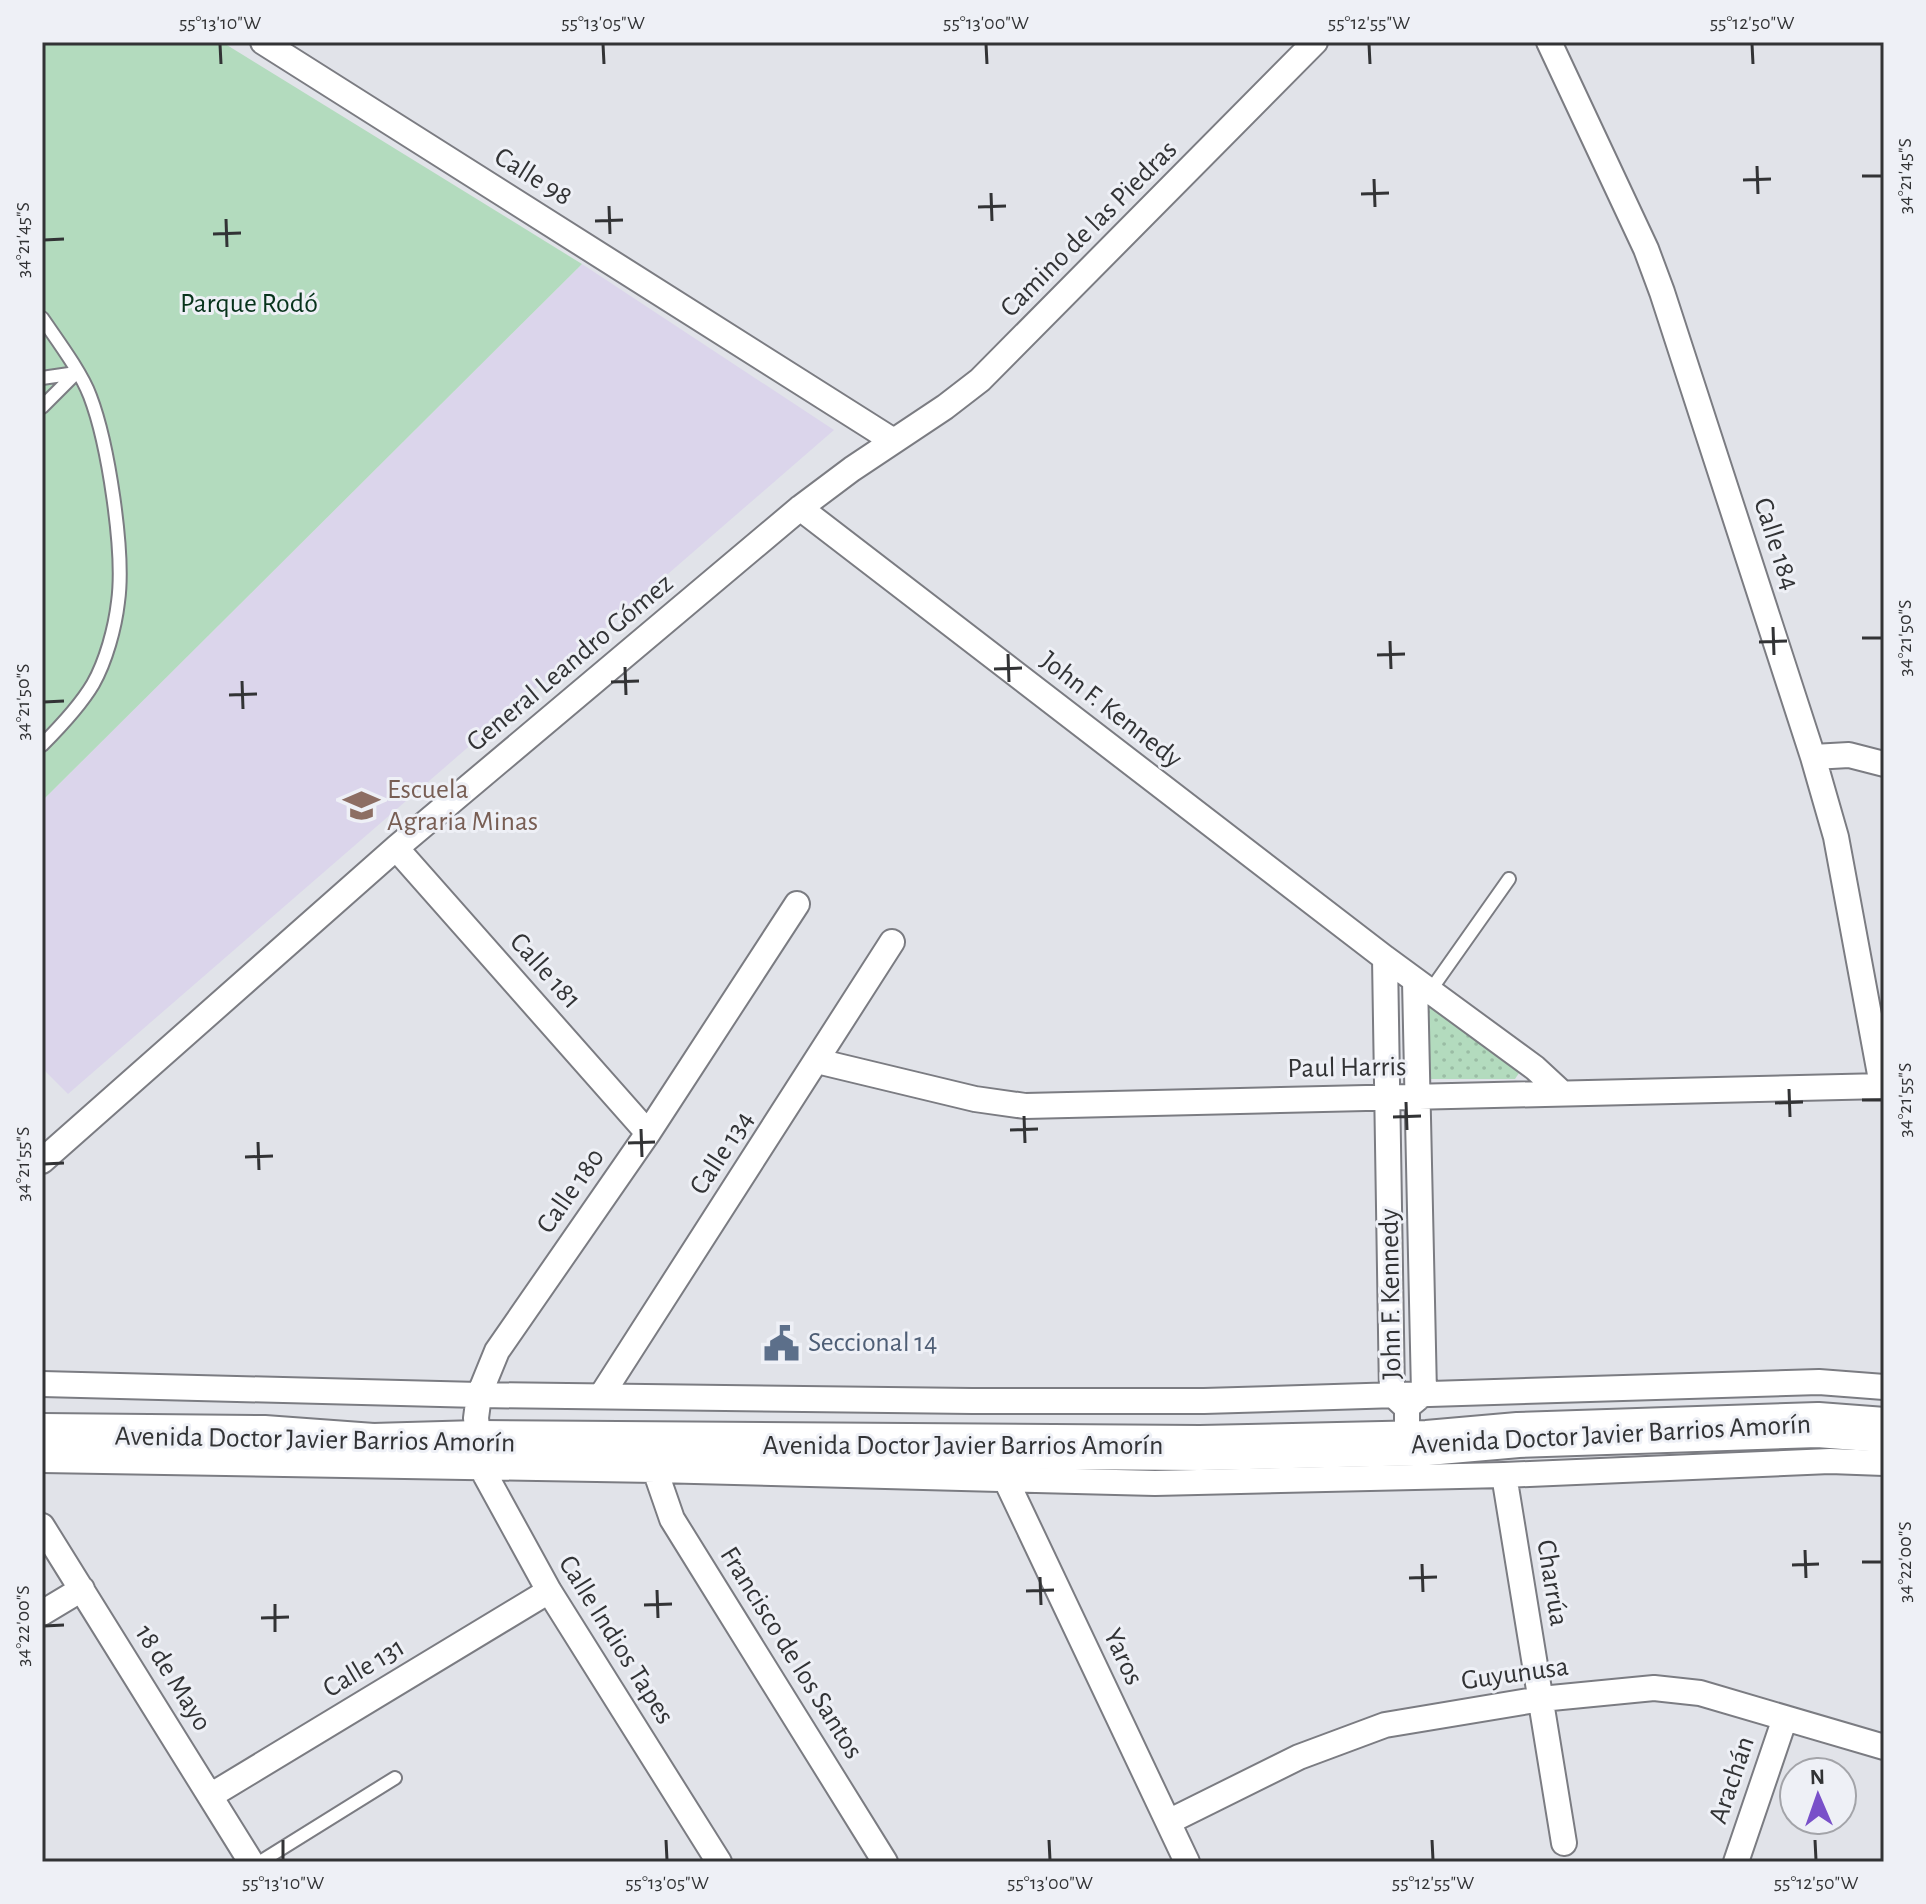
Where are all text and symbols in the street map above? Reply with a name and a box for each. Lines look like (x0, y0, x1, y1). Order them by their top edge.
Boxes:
text: 55°13'10"W (179, 13, 261, 33)
text: 55°13'05"W (561, 13, 645, 33)
text: 55°13'00"W (943, 13, 1029, 33)
text: 55°12'55"W (1328, 13, 1410, 33)
text: 55°12'50"W (1710, 13, 1794, 33)
street label: Camino de las Piedras (995, 135, 1183, 323)
text: 34°21'45"S (1895, 138, 1915, 214)
street label: Calle 98 (489, 143, 577, 211)
text: 34°21'45"S (13, 202, 33, 278)
park label: Parque Rodó (180, 290, 318, 318)
street label: Calle 184 (1748, 494, 1804, 594)
street label: General Leandro Gómez (462, 569, 678, 757)
text: 34°21'50"S (1895, 600, 1915, 676)
street label: John F. Kennedy (1035, 646, 1187, 774)
text: 34°21'50"S (13, 664, 33, 740)
place label: Escuela Agraria Minas (387, 776, 538, 836)
school or university icon: Escuela Agraria Minas (342, 787, 380, 825)
street label: Calle 181 (504, 928, 586, 1014)
street label: Paul Harris (1287, 1053, 1407, 1083)
text: 34°21'55"S (1895, 1063, 1915, 1137)
street label: Calle 134 (685, 1106, 759, 1200)
text: 34°21'55"S (13, 1127, 33, 1201)
street label: Calle 180 (532, 1143, 610, 1239)
street label: John F. Kennedy (1376, 1208, 1406, 1380)
public building icon: Seccional 14 (763, 1324, 801, 1362)
place label: Seccional 14 (808, 1329, 937, 1357)
street label: Avenida Doctor Javier Barrios Amorín (1410, 1411, 1812, 1459)
street label: Avenida Doctor Javier Barrios Amorín (114, 1423, 516, 1457)
street label: Avenida Doctor Javier Barrios Amorín (763, 1432, 1163, 1460)
text: 34°22'00"S (1895, 1521, 1915, 1603)
street label: Charrúa (1531, 1538, 1573, 1628)
street label: Francisco de los Santos (714, 1542, 868, 1764)
street label: Calle Indios Tapes (553, 1551, 679, 1729)
text: 34°22'00"S (13, 1585, 33, 1667)
street label: 18 de Mayo (130, 1620, 216, 1736)
street label: Yaros (1098, 1624, 1148, 1690)
street label: Calle 131 (318, 1633, 410, 1703)
street label: Guyunusa (1460, 1653, 1571, 1695)
street label: Arachán (1704, 1733, 1760, 1827)
north arrow (1778, 1756, 1858, 1836)
text: N (1809, 1766, 1825, 1788)
text: 55°13'10"W (242, 1873, 324, 1893)
text: 55°13'05"W (625, 1873, 709, 1893)
text: 55°13'00"W (1007, 1873, 1093, 1893)
text: 55°12'55"W (1392, 1873, 1474, 1893)
text: 55°12'50"W (1774, 1873, 1858, 1893)

